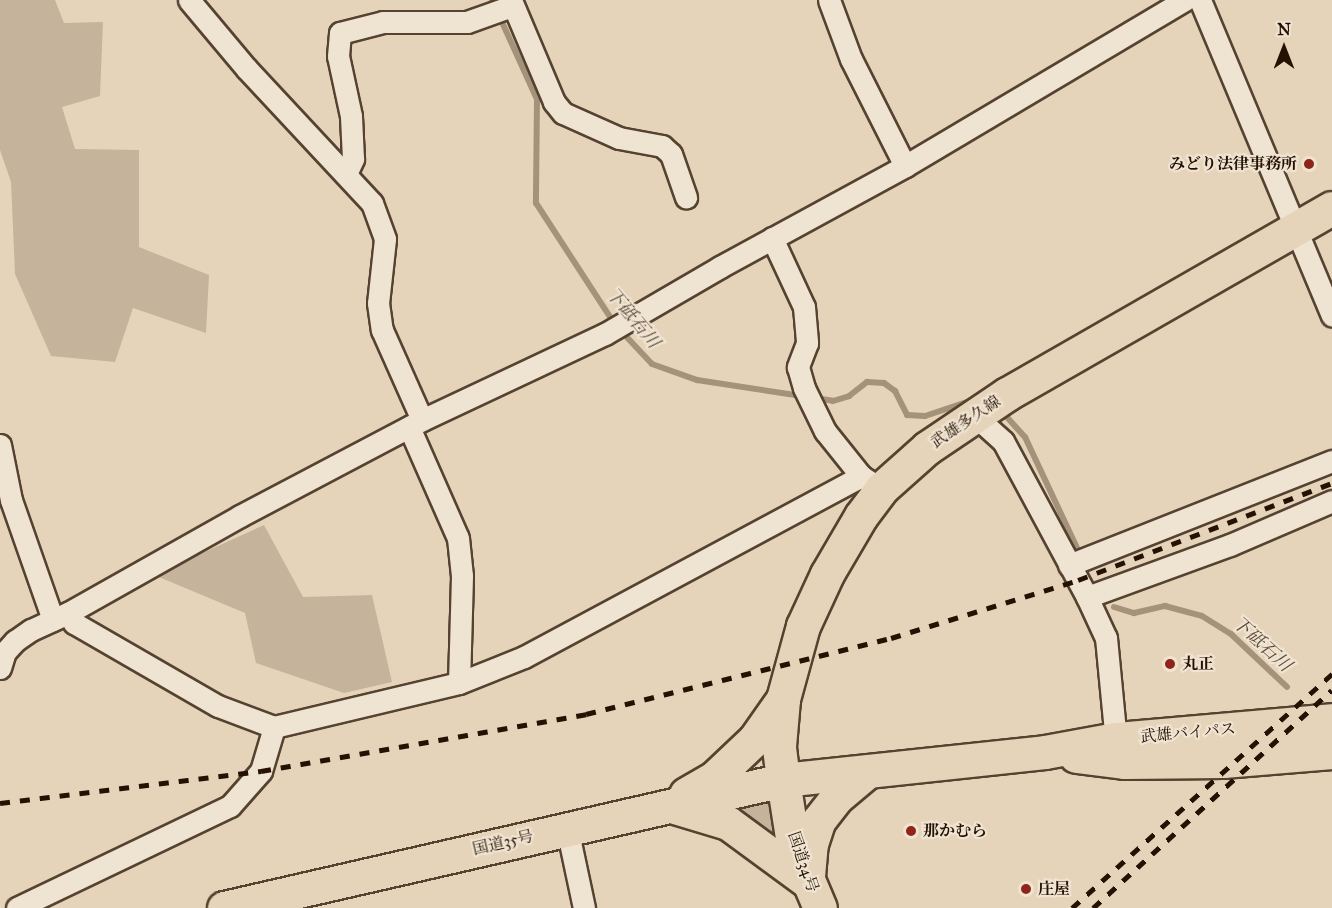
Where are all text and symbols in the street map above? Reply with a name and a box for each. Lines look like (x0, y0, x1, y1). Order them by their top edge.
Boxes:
north arrow (1254, 18, 1314, 78)
text: N (1277, 20, 1291, 39)
place label: みどり法律事務所 (1169, 154, 1297, 174)
marker: みどり法律事務所 (1302, 157, 1316, 171)
water label: 下砥石川 (602, 283, 664, 353)
street label: 武雄多久線 (927, 392, 1005, 452)
water label: 下砥石川 (1228, 612, 1296, 676)
place label: 丸正 (1182, 654, 1214, 674)
marker: 丸正 (1163, 657, 1177, 671)
street label: 武雄バイパス (1139, 719, 1237, 747)
place label: 那かむら (923, 821, 987, 841)
marker: 那かむら (904, 824, 918, 838)
street label: 国道35号 (471, 827, 535, 859)
street label: 国道34号 (784, 829, 822, 895)
place label: 庄屋 (1038, 879, 1070, 899)
marker: 庄屋 (1019, 882, 1033, 896)

